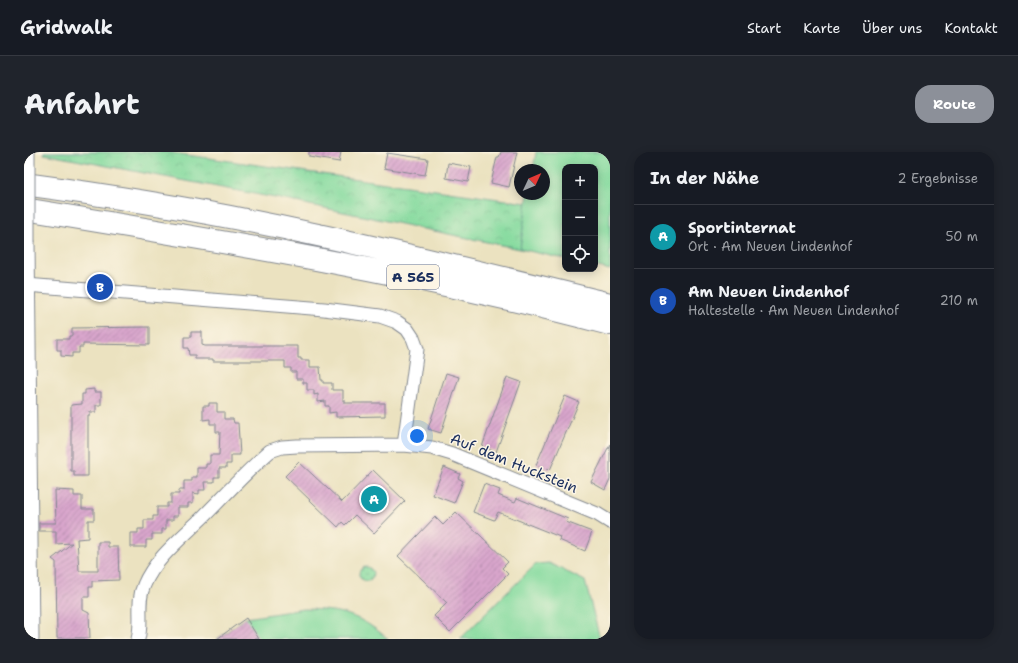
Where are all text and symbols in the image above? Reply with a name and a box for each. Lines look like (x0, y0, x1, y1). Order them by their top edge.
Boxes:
text: Gridwalk (20, 15, 113, 40)
text: Start (747, 19, 781, 37)
text: Karte (803, 19, 840, 37)
text: Über uns (862, 19, 922, 37)
text: Kontakt (944, 19, 998, 37)
text: Anfahrt (24, 85, 140, 123)
button: Route (915, 85, 994, 123)
north arrow (514, 164, 550, 200)
map controls (562, 164, 598, 272)
button: + (562, 164, 598, 200)
text: In der Nähe (650, 167, 759, 189)
text: 2 Ergebnisse (898, 170, 978, 187)
button: − (562, 200, 598, 236)
text: Sportinternat (688, 218, 796, 238)
text: A (658, 228, 668, 245)
text: 50 m (945, 228, 978, 245)
button: locate (562, 236, 598, 272)
text: Ort · Am Neuen Lindenhof (688, 238, 852, 255)
road number: A 565 (387, 265, 439, 289)
pin: B (87, 272, 113, 302)
text: Am Neuen Lindenhof (688, 282, 849, 302)
text: B (659, 292, 667, 309)
text: 210 m (940, 292, 978, 309)
text: Haltestelle · Am Neuen Lindenhof (688, 302, 899, 319)
your location (407, 426, 427, 446)
street label: Auf dem Huckstein (447, 428, 581, 498)
pin: A (361, 484, 387, 514)

